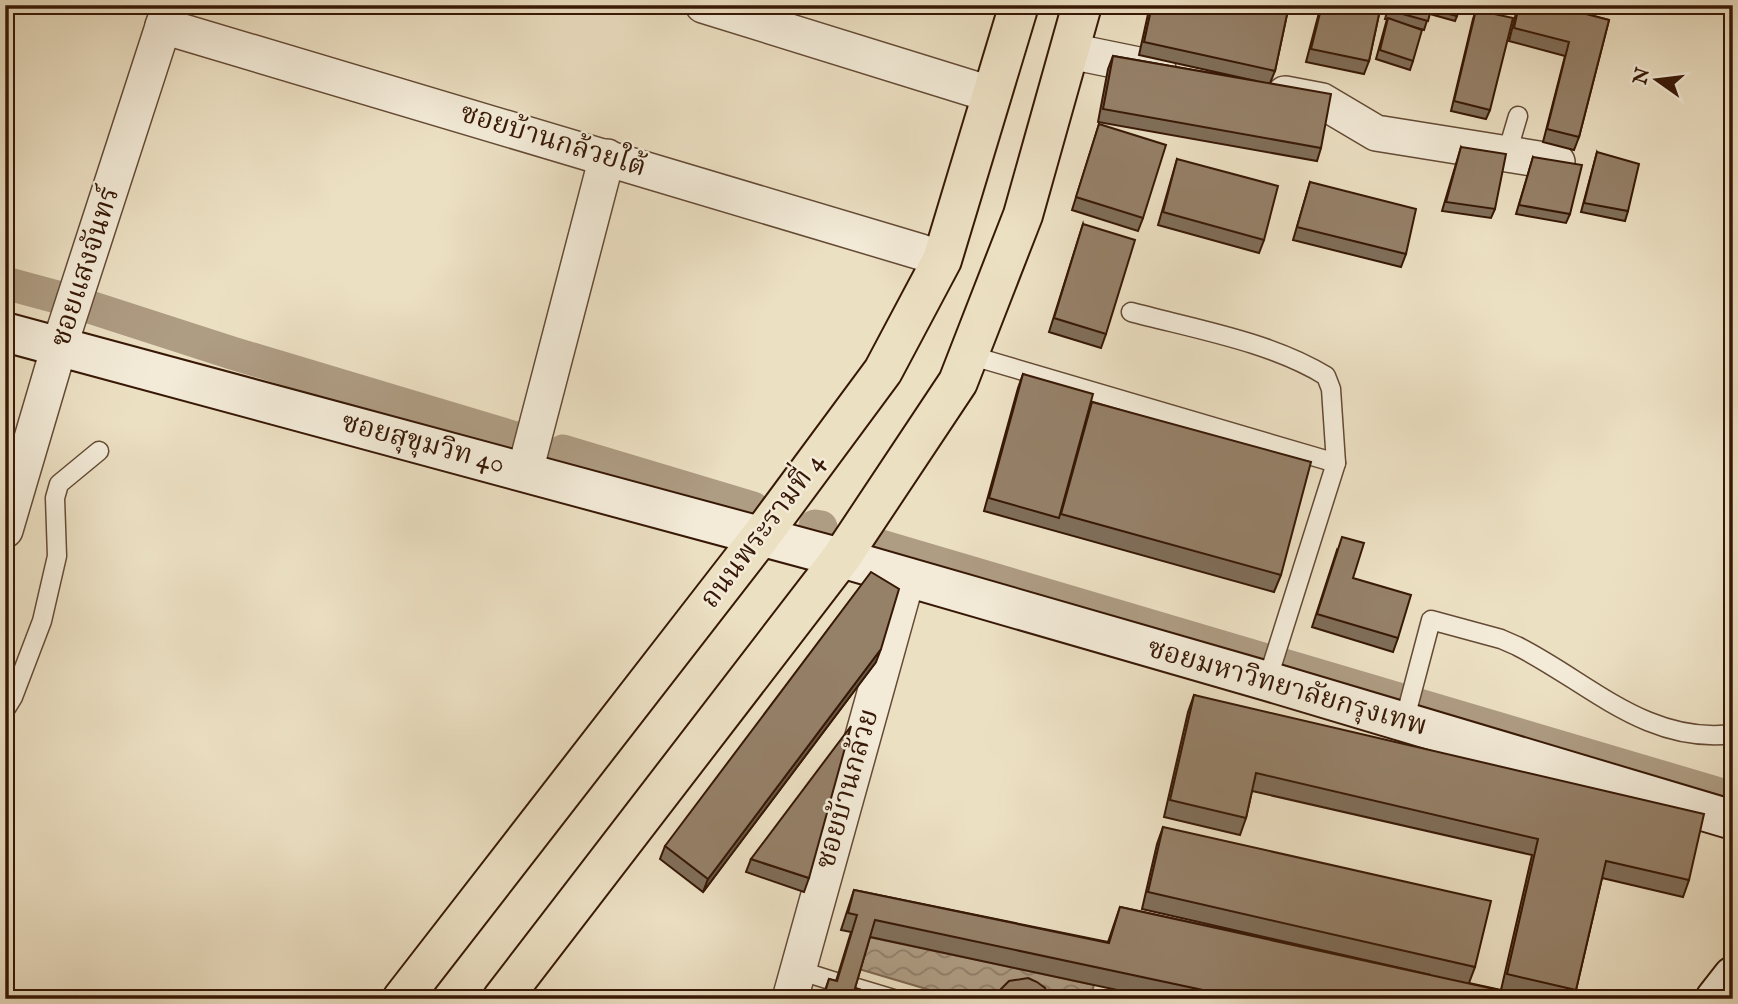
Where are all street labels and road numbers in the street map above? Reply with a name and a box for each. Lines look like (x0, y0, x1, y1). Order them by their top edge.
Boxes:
street label: ซอยบ้านกล้วยใต้ (456, 92, 651, 186)
street label: ซอยแสงจันทร์ (43, 182, 128, 351)
street label: ซอยสุขุมวิท 40 (338, 405, 508, 483)
street label: ถนนพระรามที่ 4 (689, 443, 833, 616)
street label: ซอยมหาวิทยาลัยกรุงเทพ (1143, 631, 1431, 745)
street label: ซอยบ้านกล้วย (808, 705, 888, 873)

